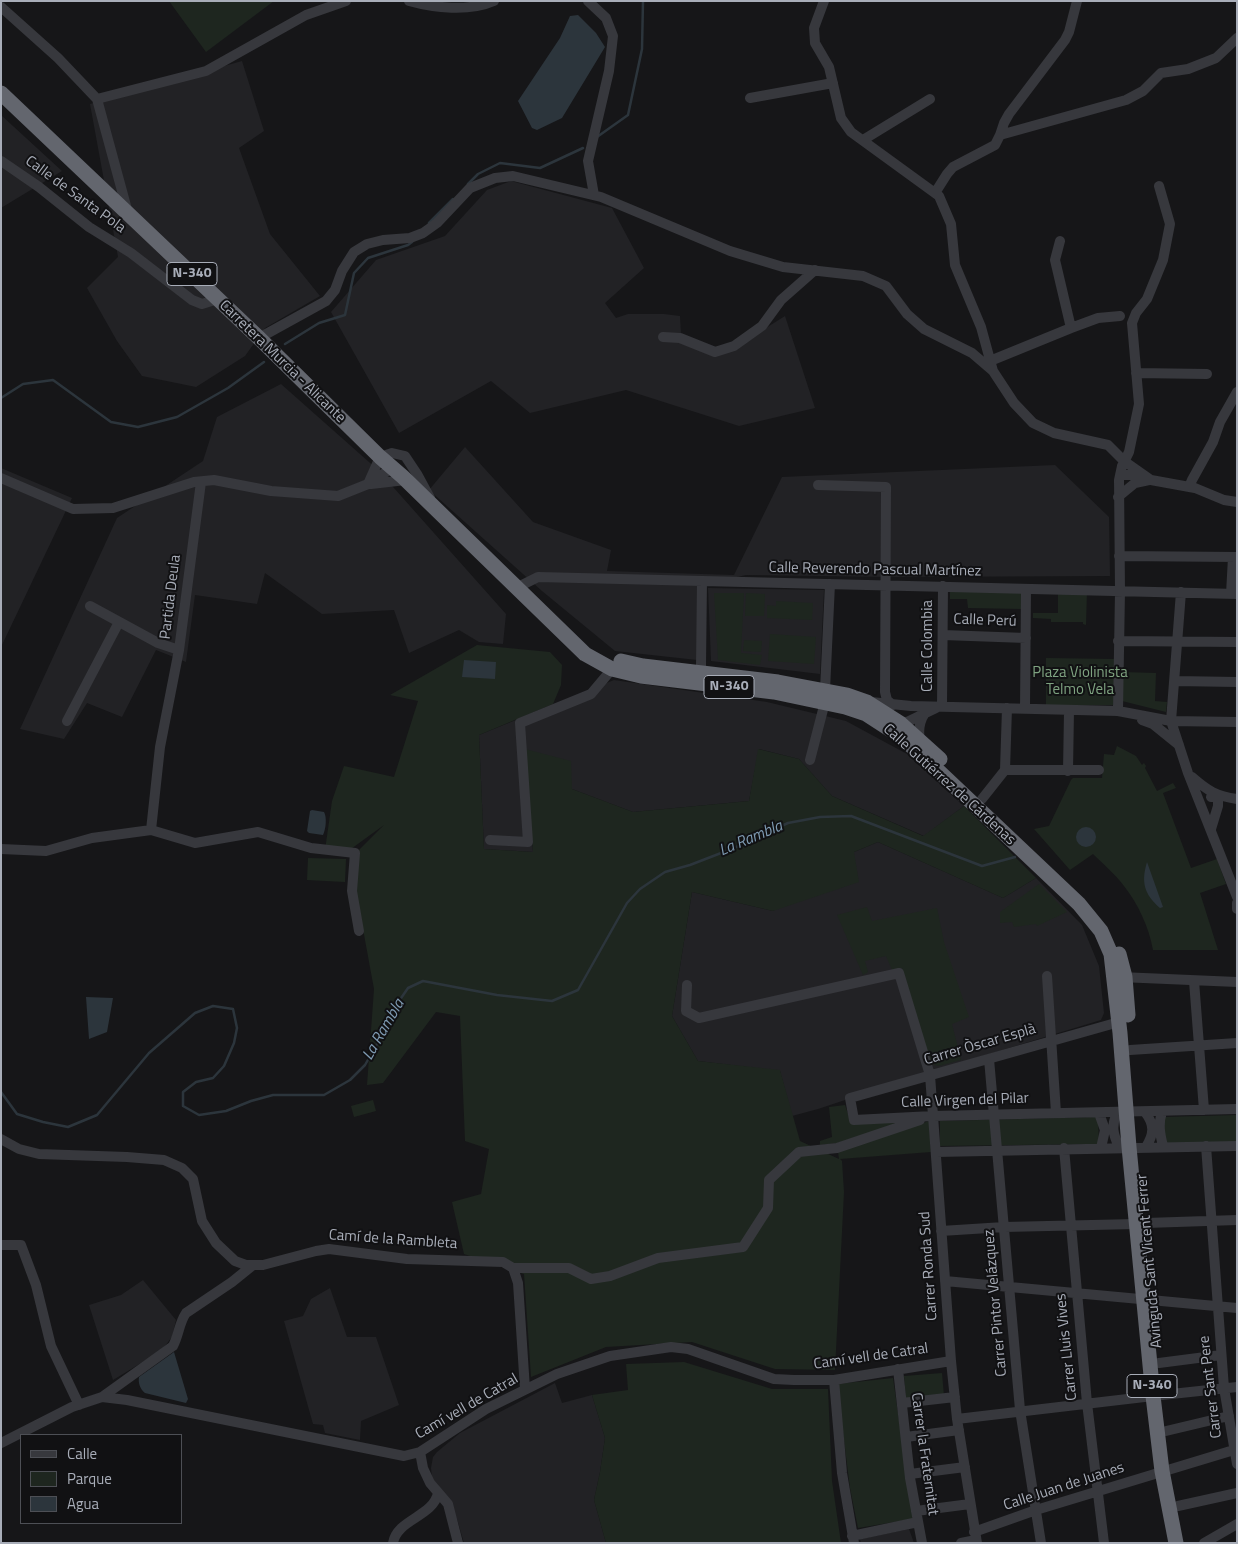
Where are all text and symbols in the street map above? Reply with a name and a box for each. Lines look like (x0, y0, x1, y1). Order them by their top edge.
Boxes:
street label: Calle de Santa Pola (21, 153, 129, 237)
road number: N-340 (167, 262, 217, 286)
street label: Carretera Murcia - Alicante (215, 297, 349, 427)
street label: Partida Deula (157, 554, 185, 640)
street label: Calle Reverendo Pascual Martínez (768, 559, 982, 581)
street label: Calle Colombia (919, 600, 937, 692)
street label: Calle Perú (953, 611, 1017, 631)
park label: Plaza Violinista Telmo Vela (1032, 664, 1128, 699)
road number: N-340 (704, 676, 754, 699)
street label: Calle Gutiérrez de Cárdenas (879, 721, 1019, 849)
water label: La Rambla (716, 817, 786, 861)
water label: La Rambla (359, 996, 409, 1064)
street label: Carrer Òscar Esplà (922, 1020, 1038, 1070)
street label: Calle Virgen del Pilar (901, 1090, 1029, 1112)
street label: Avinguda Sant Vicent Ferrer (1133, 1173, 1167, 1349)
street label: Carrer Ronda Sud (916, 1211, 942, 1321)
street label: Camí de la Rambleta (328, 1227, 458, 1253)
street label: Carrer Pintor Velázquez (981, 1229, 1011, 1377)
street label: Carrer Lluis Vives (1052, 1292, 1082, 1402)
street label: Carrer Sant Pere (1196, 1335, 1226, 1439)
street label: Camí vell de Catral (813, 1340, 929, 1374)
street label: Camí vell de Catral (412, 1370, 522, 1444)
road number: N-340 (1127, 1374, 1177, 1398)
street label: Carrer la Fraternitat (906, 1391, 942, 1517)
legend (20, 1434, 182, 1524)
text: Calle (67, 1442, 97, 1465)
street label: Calle Juan de Juanes (1001, 1459, 1127, 1515)
text: Parque (67, 1467, 112, 1490)
text: Agua (67, 1492, 99, 1515)

